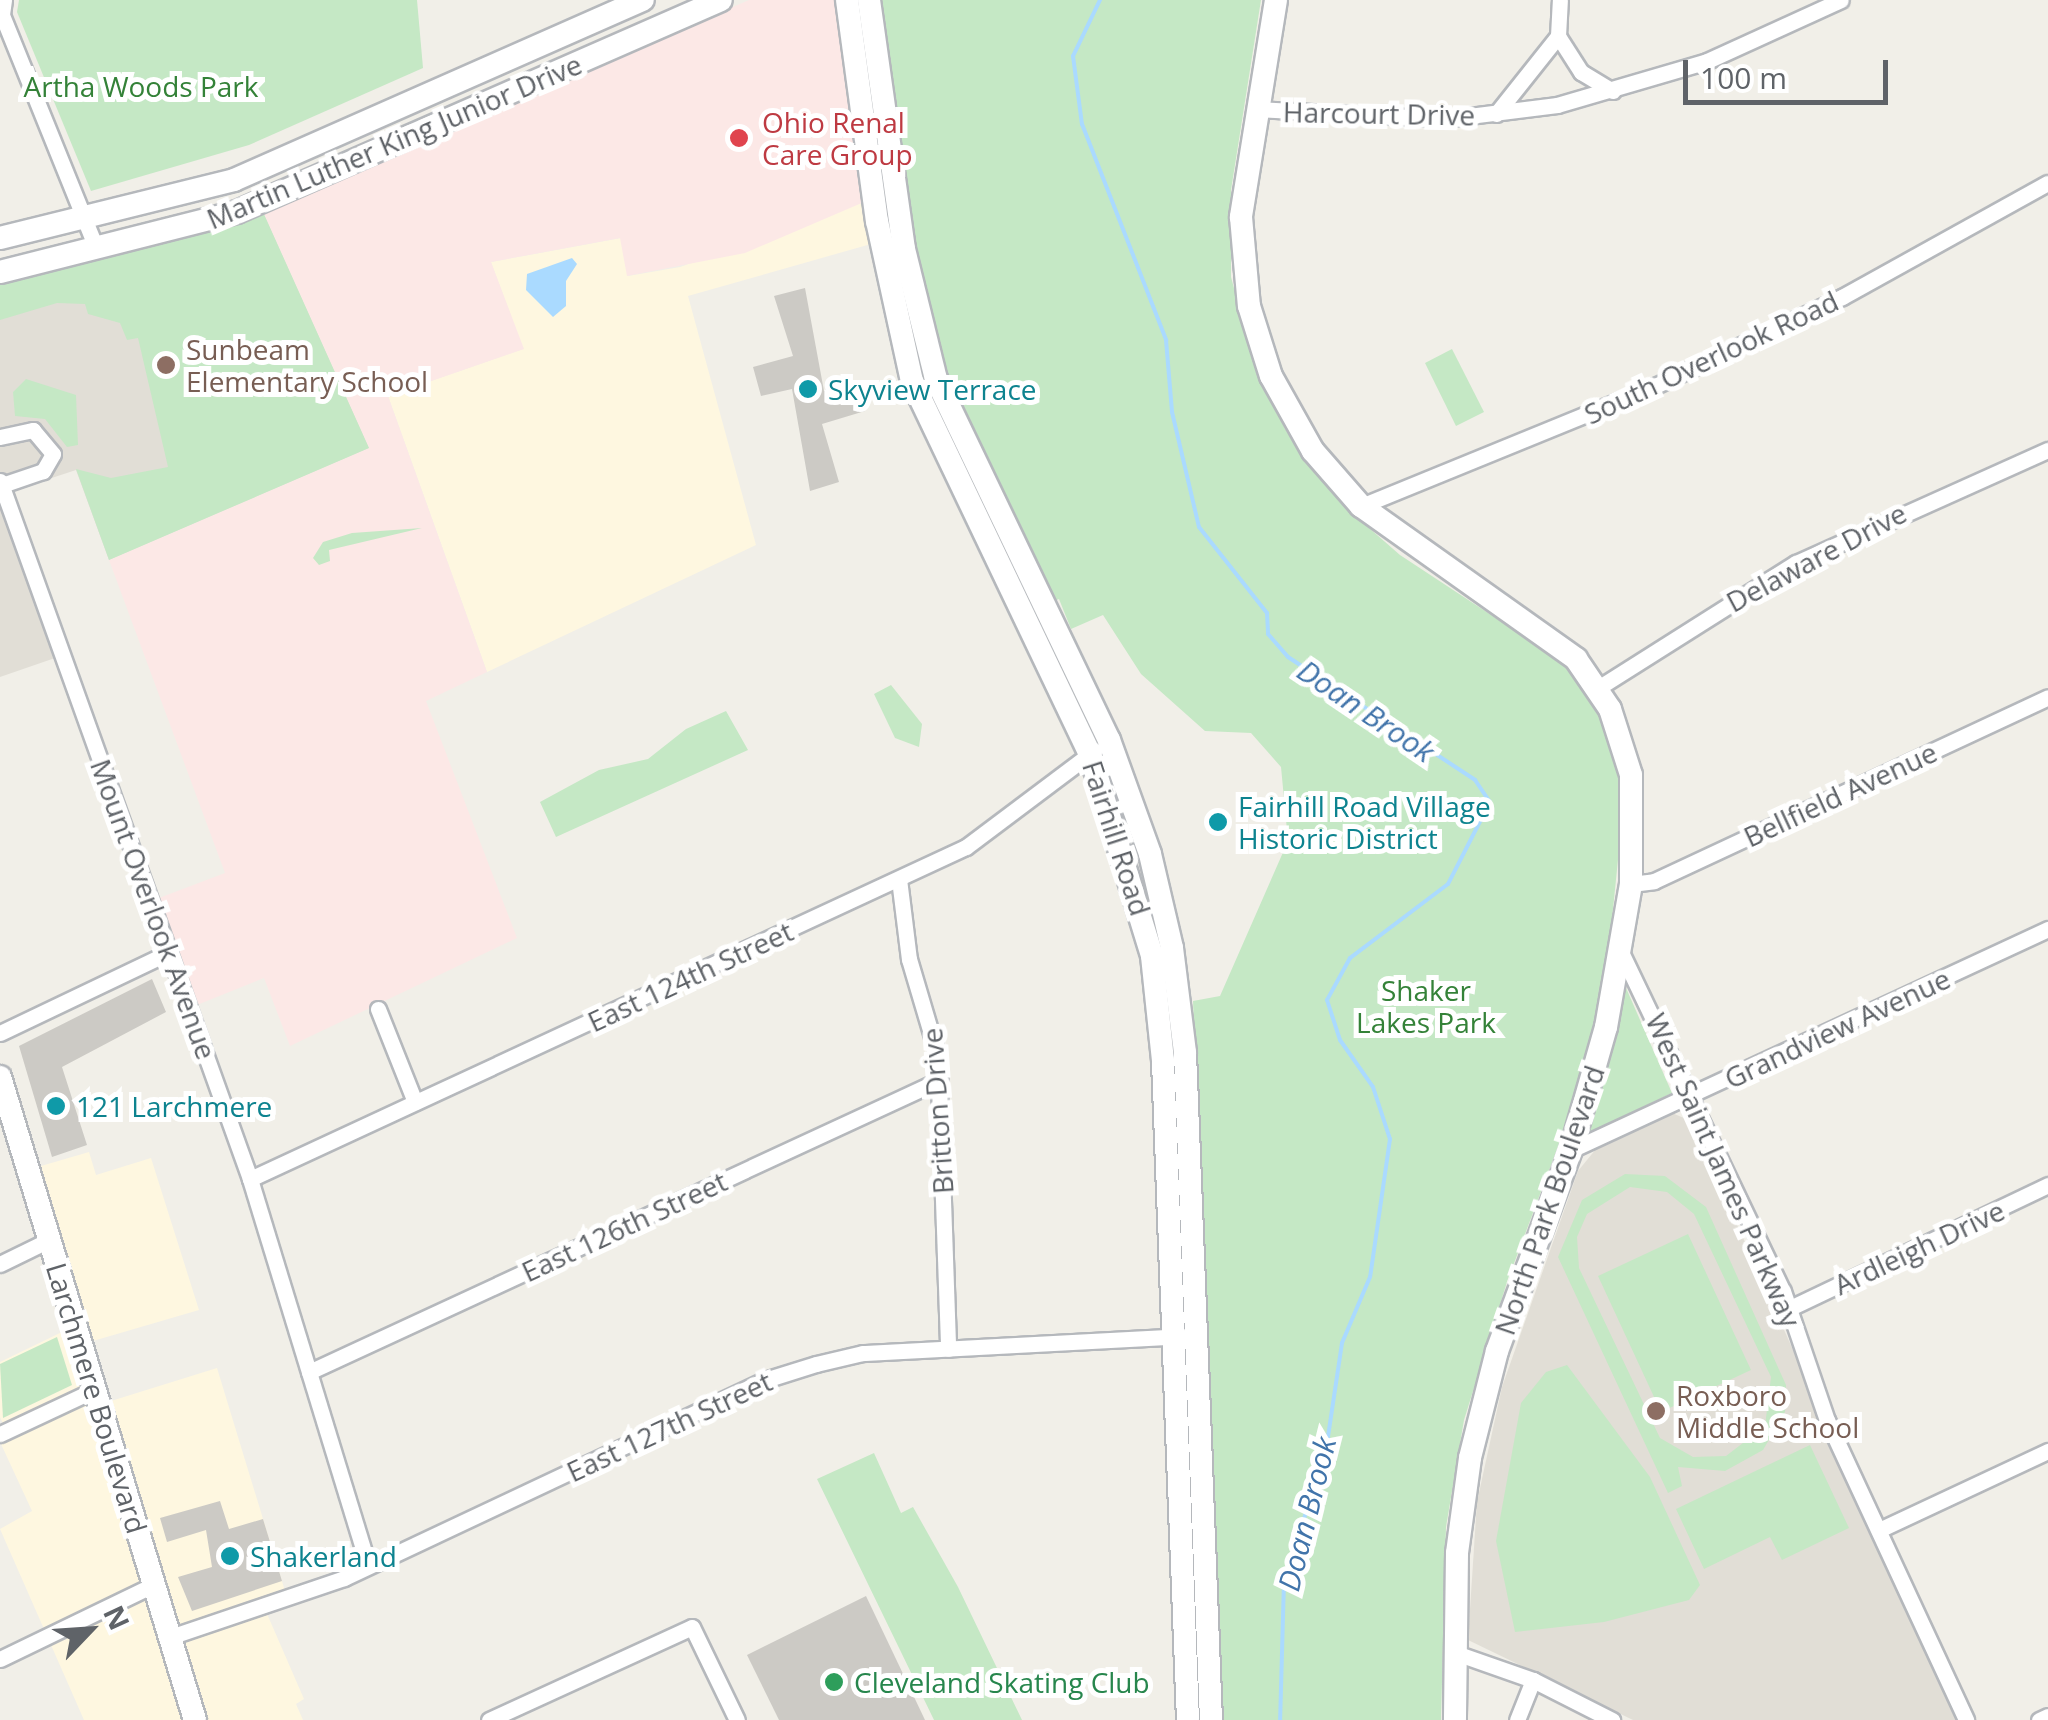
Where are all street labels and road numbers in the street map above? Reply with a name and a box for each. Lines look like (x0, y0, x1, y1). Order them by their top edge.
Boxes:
street label: Martin Luther King Junior Drive (202, 47, 586, 235)
street label: Harcourt Drive (1283, 95, 1475, 131)
street label: South Overlook Road (1579, 283, 1843, 431)
street label: Delaware Drive (1720, 495, 1912, 619)
street label: Bellfield Avenue (1738, 735, 1942, 853)
street label: Mount Overlook Avenue (84, 754, 224, 1064)
street label: Fairhill Road (1076, 756, 1158, 920)
street label: East 124th Street (582, 914, 798, 1038)
street label: Grandview Avenue (1719, 961, 1955, 1095)
street label: West Saint James Parkway (1640, 1008, 1808, 1332)
street label: Britton Drive (914, 1027, 960, 1195)
street label: North Park Boulevard (1487, 1061, 1611, 1339)
street label: East 126th Street (516, 1164, 732, 1288)
street label: Ardleigh Drive (1828, 1193, 2010, 1301)
street label: Larchmere Boulevard (40, 1259, 154, 1537)
street label: East 127th Street (561, 1364, 777, 1488)

